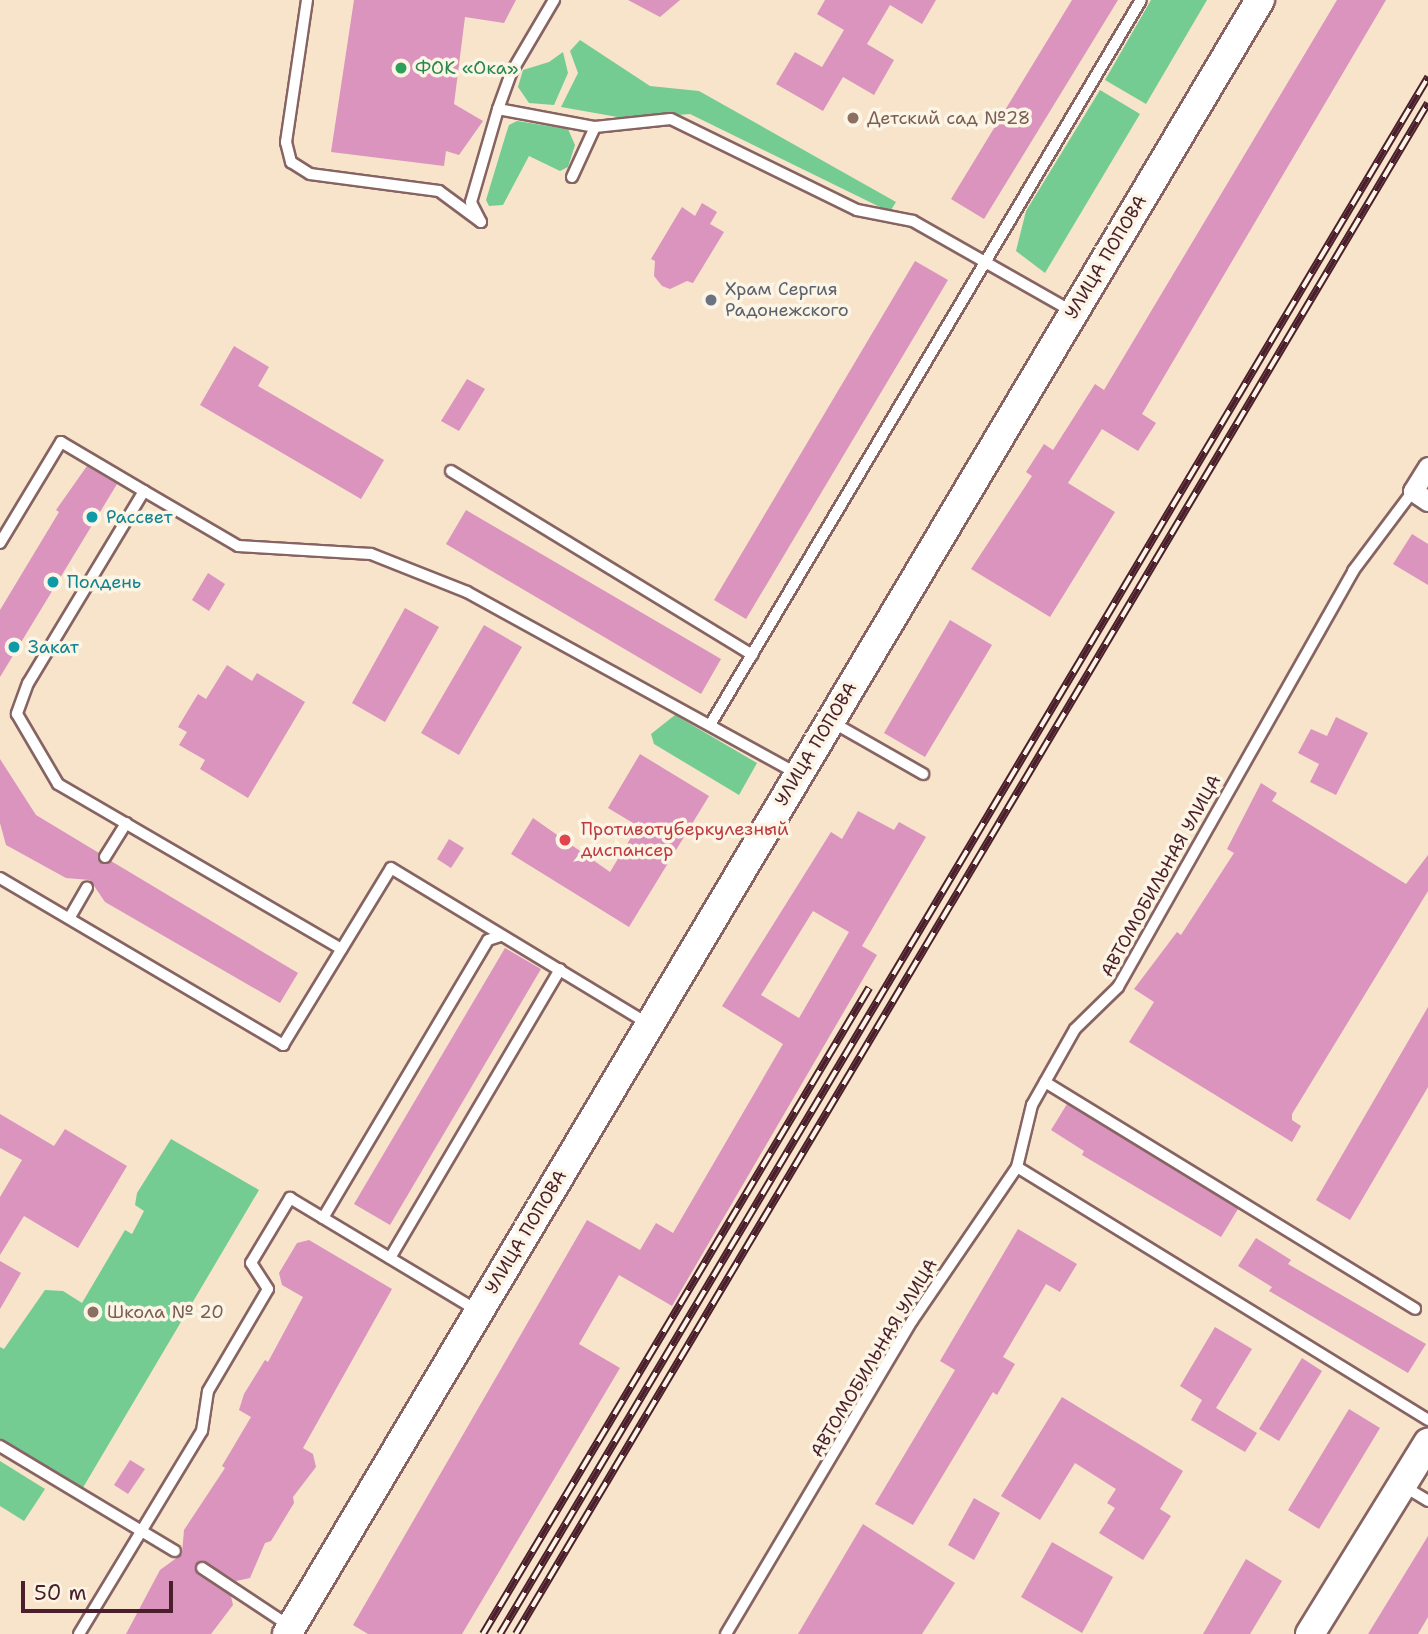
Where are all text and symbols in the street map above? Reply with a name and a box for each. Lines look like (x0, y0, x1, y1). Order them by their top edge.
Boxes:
place label: ФОК «Ока» (415, 57, 518, 79)
marker: ФОК «Ока» (393, 60, 409, 76)
place label: Детский сад №28 (867, 107, 1030, 129)
marker: Детский сад №28 (845, 110, 861, 126)
street label: УЛИЦА ПОПОВА (1061, 191, 1151, 323)
place label: Храм Сергия Радонежского (725, 279, 849, 322)
marker: Храм Сергия Радонежского (703, 292, 719, 308)
place label: Рассвет (106, 506, 173, 528)
marker: Рассвет (84, 509, 100, 525)
place label: Полдень (67, 571, 141, 593)
marker: Полдень (45, 574, 61, 590)
place label: Закат (28, 636, 79, 658)
marker: Закат (6, 639, 22, 655)
street label: УЛИЦА ПОПОВА (771, 678, 861, 810)
street label: АВТОМОБИЛЬНАЯ УЛИЦА (1096, 771, 1226, 981)
place label: Противотуберкулезный диспансер (581, 819, 789, 862)
marker: Противотуберкулезный диспансер (555, 830, 575, 850)
street label: УЛИЦА ПОПОВА (481, 1166, 571, 1298)
street label: АВТОМОБИЛЬНАЯ УЛИЦА (806, 1255, 942, 1461)
place label: Школа № 20 (107, 1301, 224, 1323)
marker: Школа № 20 (85, 1304, 101, 1320)
scale bar (24, 1568, 177, 1612)
text: 50 m (34, 1579, 87, 1607)

